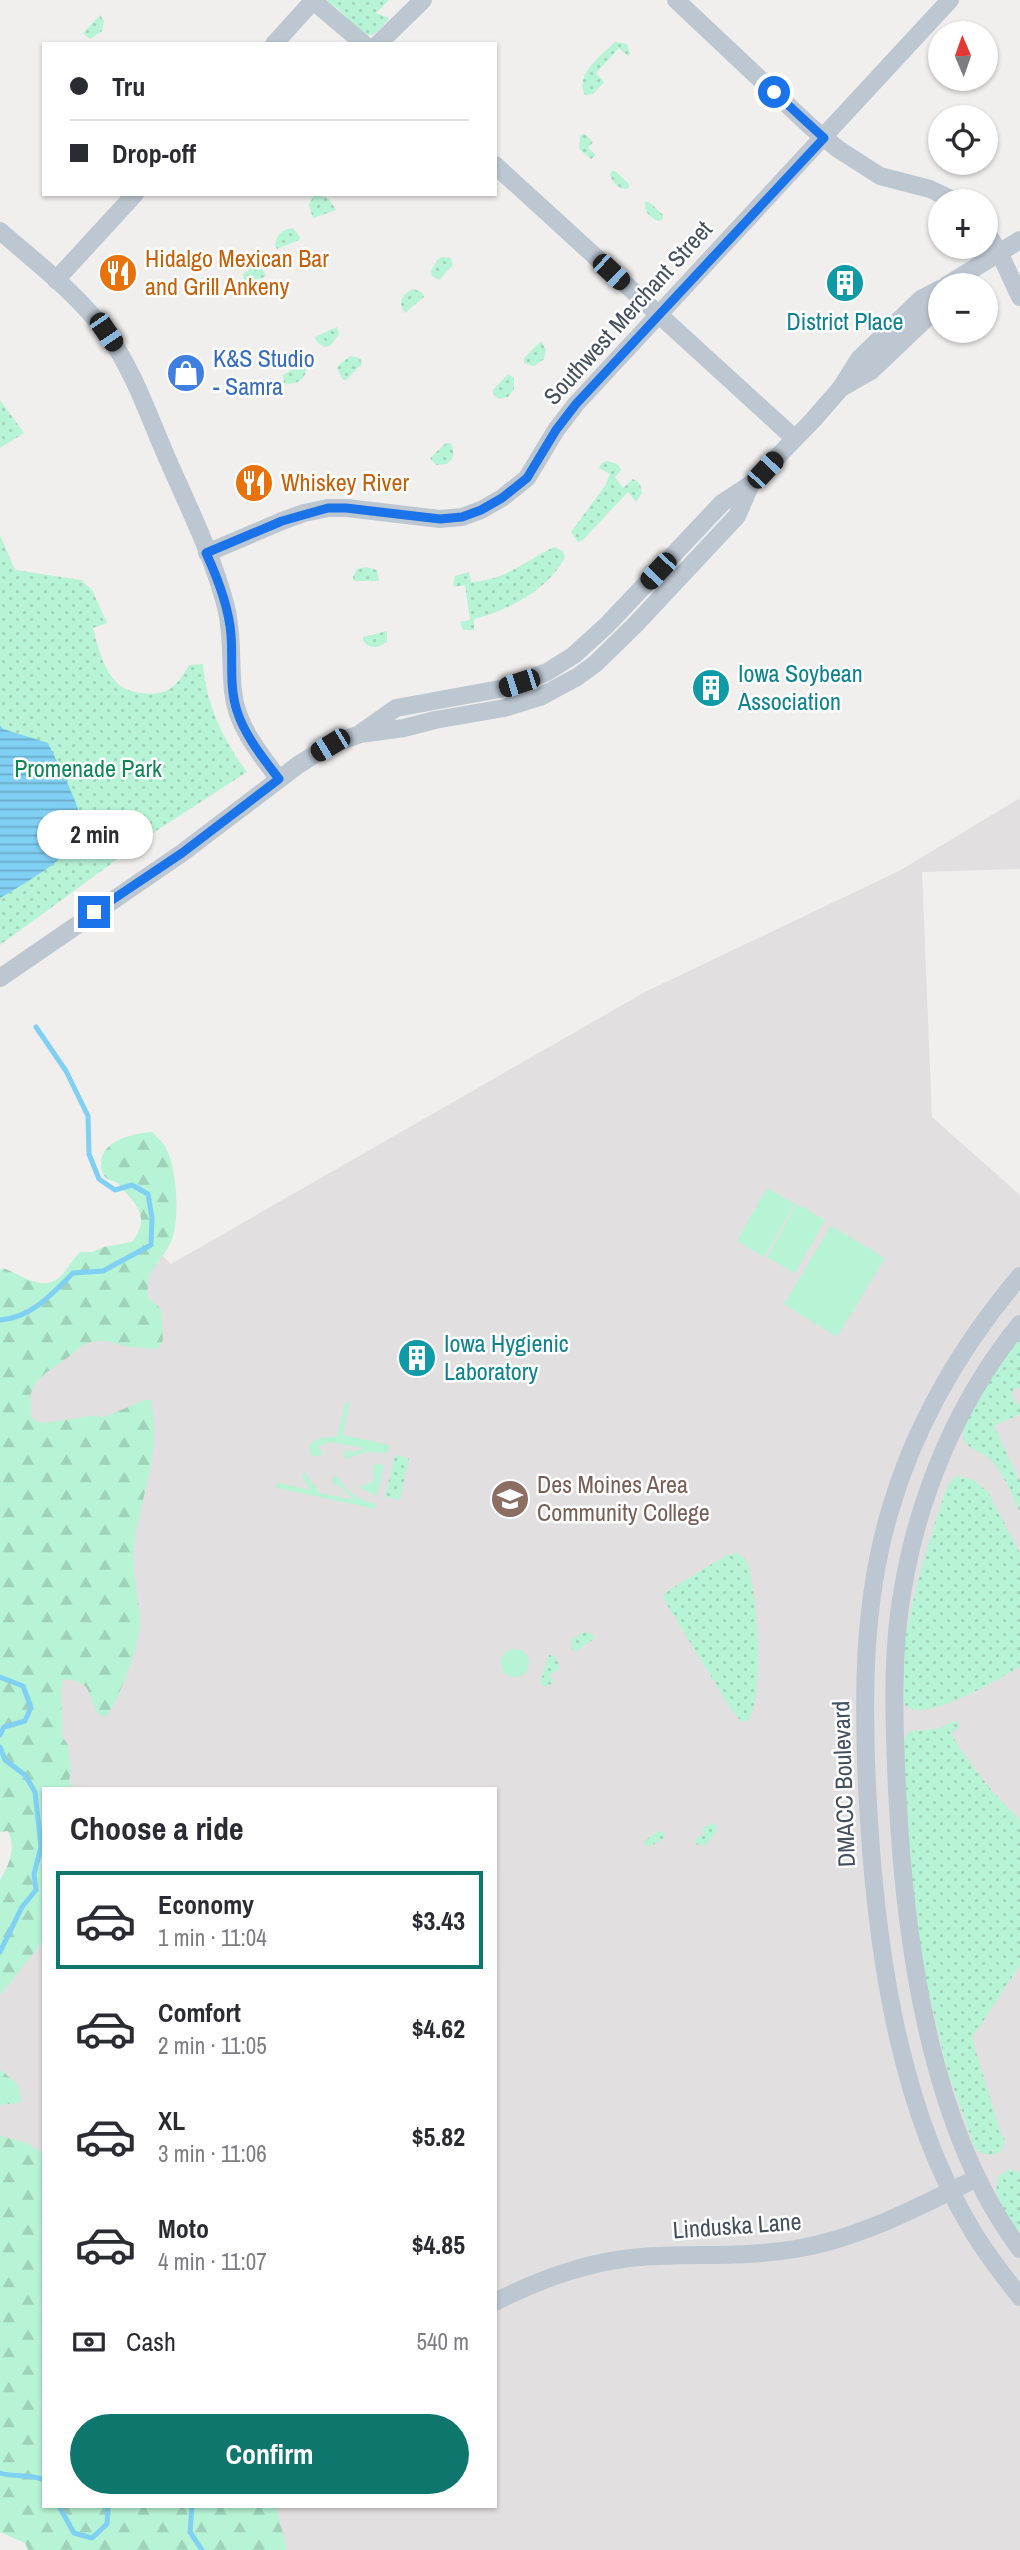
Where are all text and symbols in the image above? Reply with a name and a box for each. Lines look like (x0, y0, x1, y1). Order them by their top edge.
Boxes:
north arrow (928, 21, 998, 91)
map controls (928, 21, 998, 343)
text: Tru (112, 69, 145, 104)
route start (758, 76, 790, 108)
button: locate (928, 105, 998, 175)
text: Drop-off (112, 136, 196, 171)
button: + (928, 189, 998, 259)
street label: Southwest Merchant Street (536, 213, 719, 411)
place label: Hidalgo Mexican Bar and Grill Ankeny (145, 242, 329, 302)
car (589, 250, 634, 294)
restaurant icon: Hidalgo Mexican Bar and Grill Ankeny (97, 252, 139, 294)
building icon: District Place (824, 262, 866, 304)
button: − (928, 273, 998, 343)
place label: District Place (786, 305, 904, 337)
car (86, 309, 127, 355)
place label: K&S Studio - Samra (213, 342, 315, 402)
shop icon: K&S Studio - Samra (165, 352, 207, 394)
car (743, 447, 788, 493)
restaurant icon: Whiskey River (233, 462, 275, 504)
place label: Whiskey River (281, 466, 409, 498)
car (636, 548, 681, 594)
place label: Iowa Soybean Association (737, 657, 863, 717)
car (496, 667, 543, 699)
building icon: Iowa Soybean Association (690, 667, 732, 709)
car (307, 725, 354, 765)
park label: Promenade Park (14, 752, 162, 784)
callout: 2 min (36, 810, 152, 860)
text: 2 min (70, 819, 120, 850)
route end (78, 896, 110, 928)
place label: Iowa Hygienic Laboratory (444, 1327, 569, 1387)
building icon: Iowa Hygienic Laboratory (396, 1337, 438, 1379)
place label: Des Moines Area Community College (537, 1468, 710, 1528)
school or university icon: Des Moines Area Community College (489, 1478, 531, 1520)
street label: DMACC Boulevard (824, 1700, 862, 1868)
text: Choose a ride (70, 1807, 244, 1850)
text: Economy (158, 1887, 254, 1922)
icon: car (74, 1889, 137, 1952)
text: $3.43 (412, 1903, 465, 1938)
text: 1 min · 11:04 (158, 1922, 267, 1953)
text: Comfort (158, 1995, 241, 2030)
icon: car (74, 1997, 137, 2060)
text: $4.62 (412, 2011, 465, 2046)
text: 2 min · 11:05 (158, 2030, 267, 2061)
text: XL (158, 2103, 185, 2138)
icon: car (74, 2105, 137, 2168)
text: $5.82 (412, 2119, 465, 2154)
text: 3 min · 11:06 (158, 2138, 267, 2169)
street label: Linduska Lane (671, 2205, 802, 2245)
text: Moto (158, 2211, 209, 2246)
icon: car (74, 2213, 137, 2276)
text: $4.85 (412, 2227, 465, 2262)
text: 4 min · 11:07 (158, 2246, 267, 2277)
icon: cash (70, 2323, 108, 2361)
text: Cash (126, 2324, 176, 2359)
text: 540 m (417, 2326, 469, 2357)
button: Confirm (70, 2414, 469, 2494)

